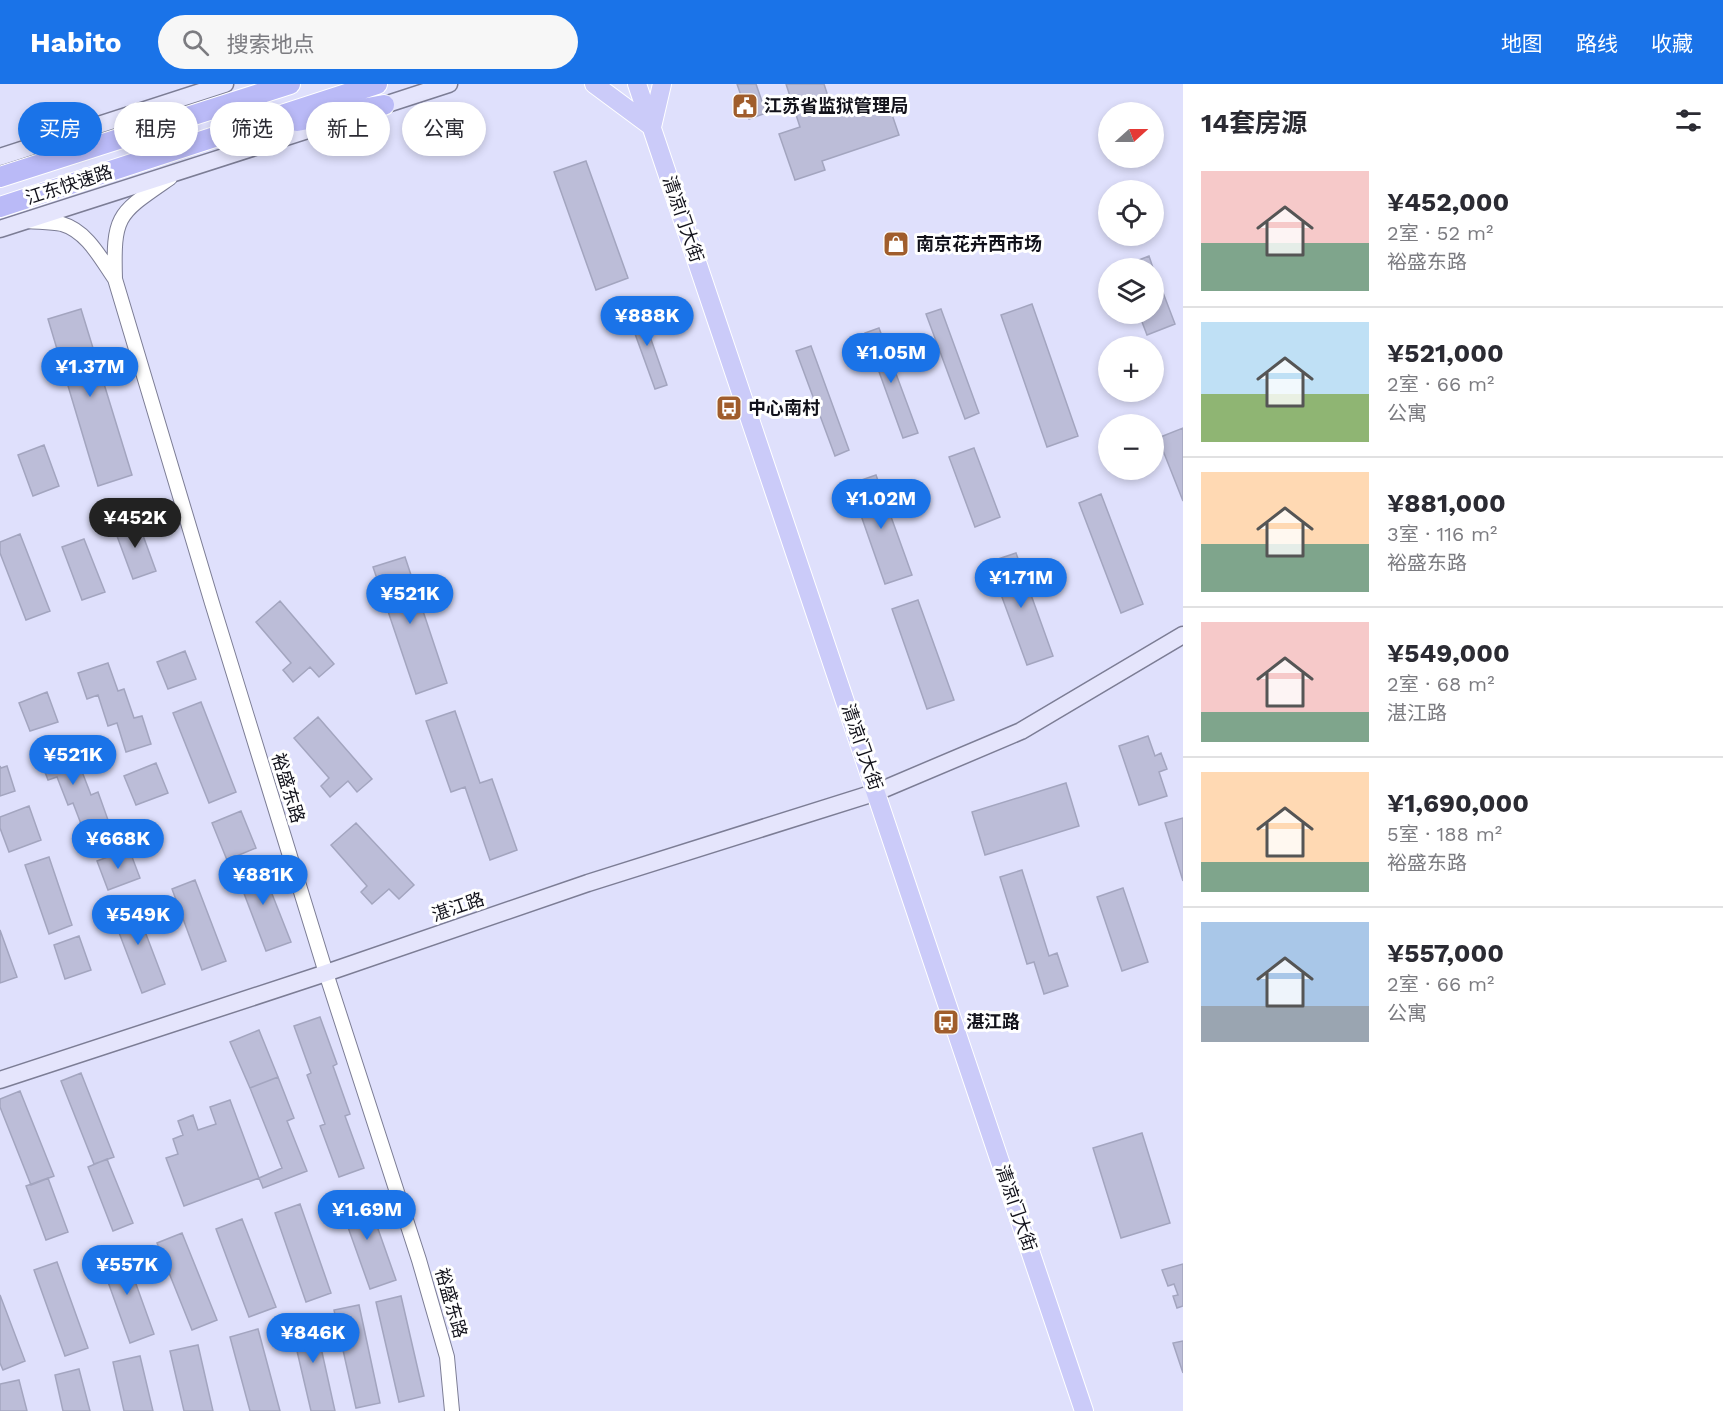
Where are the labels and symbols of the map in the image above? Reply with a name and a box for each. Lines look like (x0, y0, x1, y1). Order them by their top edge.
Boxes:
public building icon: 江苏省监狱管理局 (730, 91, 760, 121)
place label: 江苏省监狱管理局 (764, 95, 908, 116)
north arrow (1098, 102, 1164, 168)
street label: 江东快速路 (23, 161, 115, 208)
street label: 清凉门大街 (659, 173, 708, 265)
shop icon: 南京花卉西市场 (881, 229, 911, 259)
place label: 南京花卉西市场 (916, 233, 1042, 254)
pin: ¥888K (605, 296, 689, 347)
pin: ¥1.05M (842, 333, 940, 384)
pin: ¥1.37M (41, 347, 139, 398)
bus stop icon: 中心南村 (714, 393, 744, 423)
place label: 中心南村 (748, 397, 820, 418)
pin: ¥1.02M (832, 479, 930, 530)
pin: ¥452K (93, 498, 177, 549)
pin: ¥1.71M (972, 558, 1070, 609)
pin: ¥521K (368, 574, 452, 625)
street label: 清凉门大街 (838, 701, 887, 793)
pin: ¥521K (31, 735, 115, 786)
street label: 裕盛东路 (268, 750, 309, 825)
pin: ¥668K (76, 819, 160, 870)
pin: ¥881K (221, 855, 305, 906)
street label: 湛江路 (429, 888, 487, 925)
pin: ¥549K (96, 895, 180, 946)
bus stop icon: 湛江路 (931, 1007, 961, 1037)
place label: 湛江路 (966, 1011, 1020, 1032)
street label: 清凉门大街 (992, 1162, 1041, 1254)
pin: ¥1.69M (318, 1190, 416, 1241)
pin: ¥557K (85, 1245, 169, 1296)
street label: 裕盛东路 (431, 1265, 471, 1340)
pin: ¥846K (271, 1313, 355, 1364)

